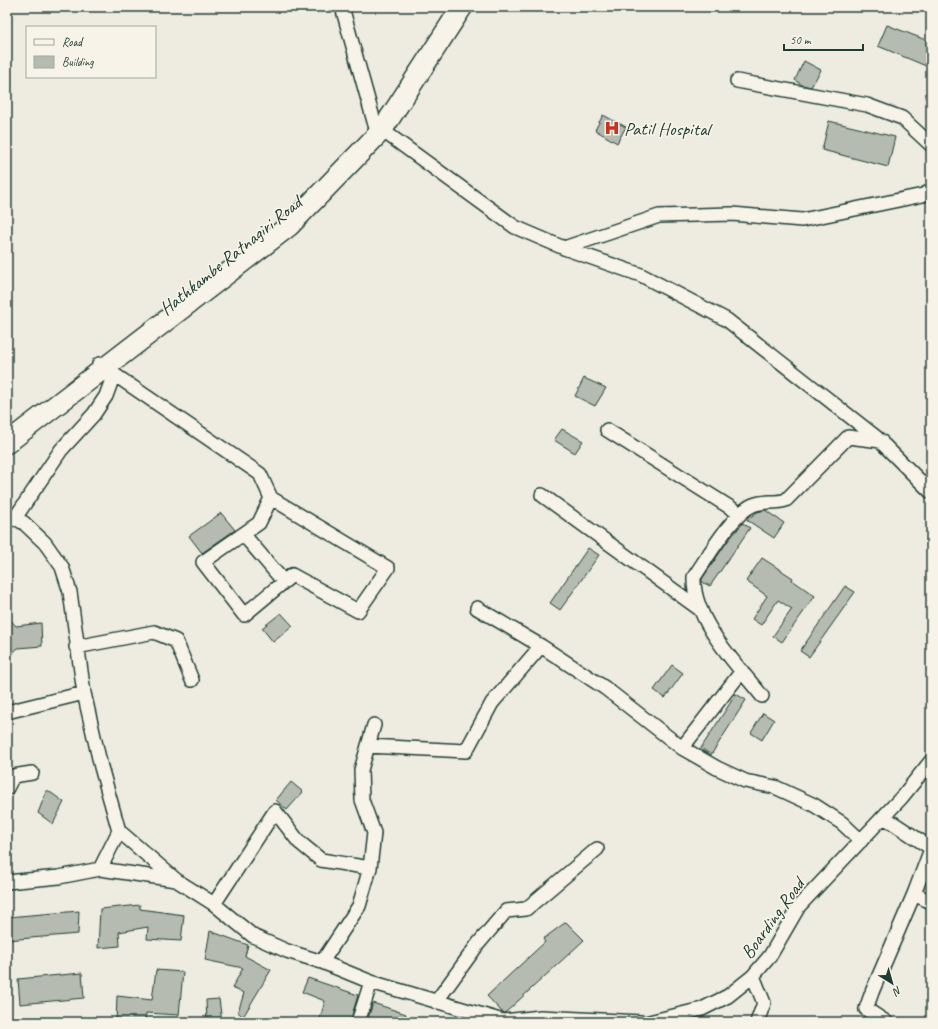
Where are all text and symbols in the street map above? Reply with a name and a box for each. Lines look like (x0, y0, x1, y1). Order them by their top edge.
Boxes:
legend (26, 26, 156, 78)
scale bar (784, 26, 863, 52)
text: 50 m (790, 32, 812, 48)
text: Road (62, 34, 84, 50)
text: Building (62, 54, 94, 70)
place label: Patil Hospital (624, 117, 714, 141)
hospital icon: Patil Hospital (603, 119, 621, 137)
street label: Hathkambe Ratnagiri Road (155, 189, 309, 321)
street label: Boarding Road (736, 871, 812, 964)
north arrow (872, 963, 912, 1003)
text: N (889, 983, 905, 1000)

